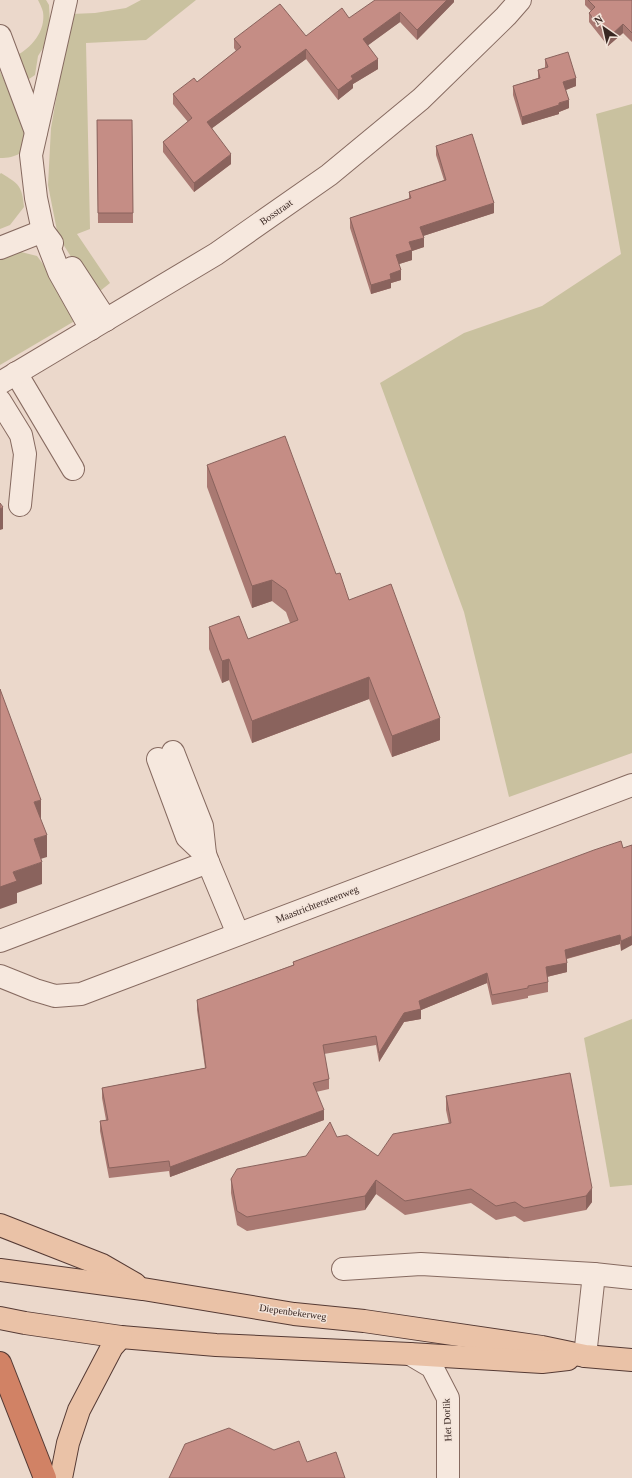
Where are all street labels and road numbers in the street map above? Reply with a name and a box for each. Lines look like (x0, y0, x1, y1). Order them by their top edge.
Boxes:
street label: Bosstraat (258, 197, 295, 227)
street label: Maastrichtersteenweg (274, 883, 360, 925)
street label: Diepenbekerweg (259, 1302, 327, 1322)
street label: Het Dorlik (440, 1398, 454, 1442)

